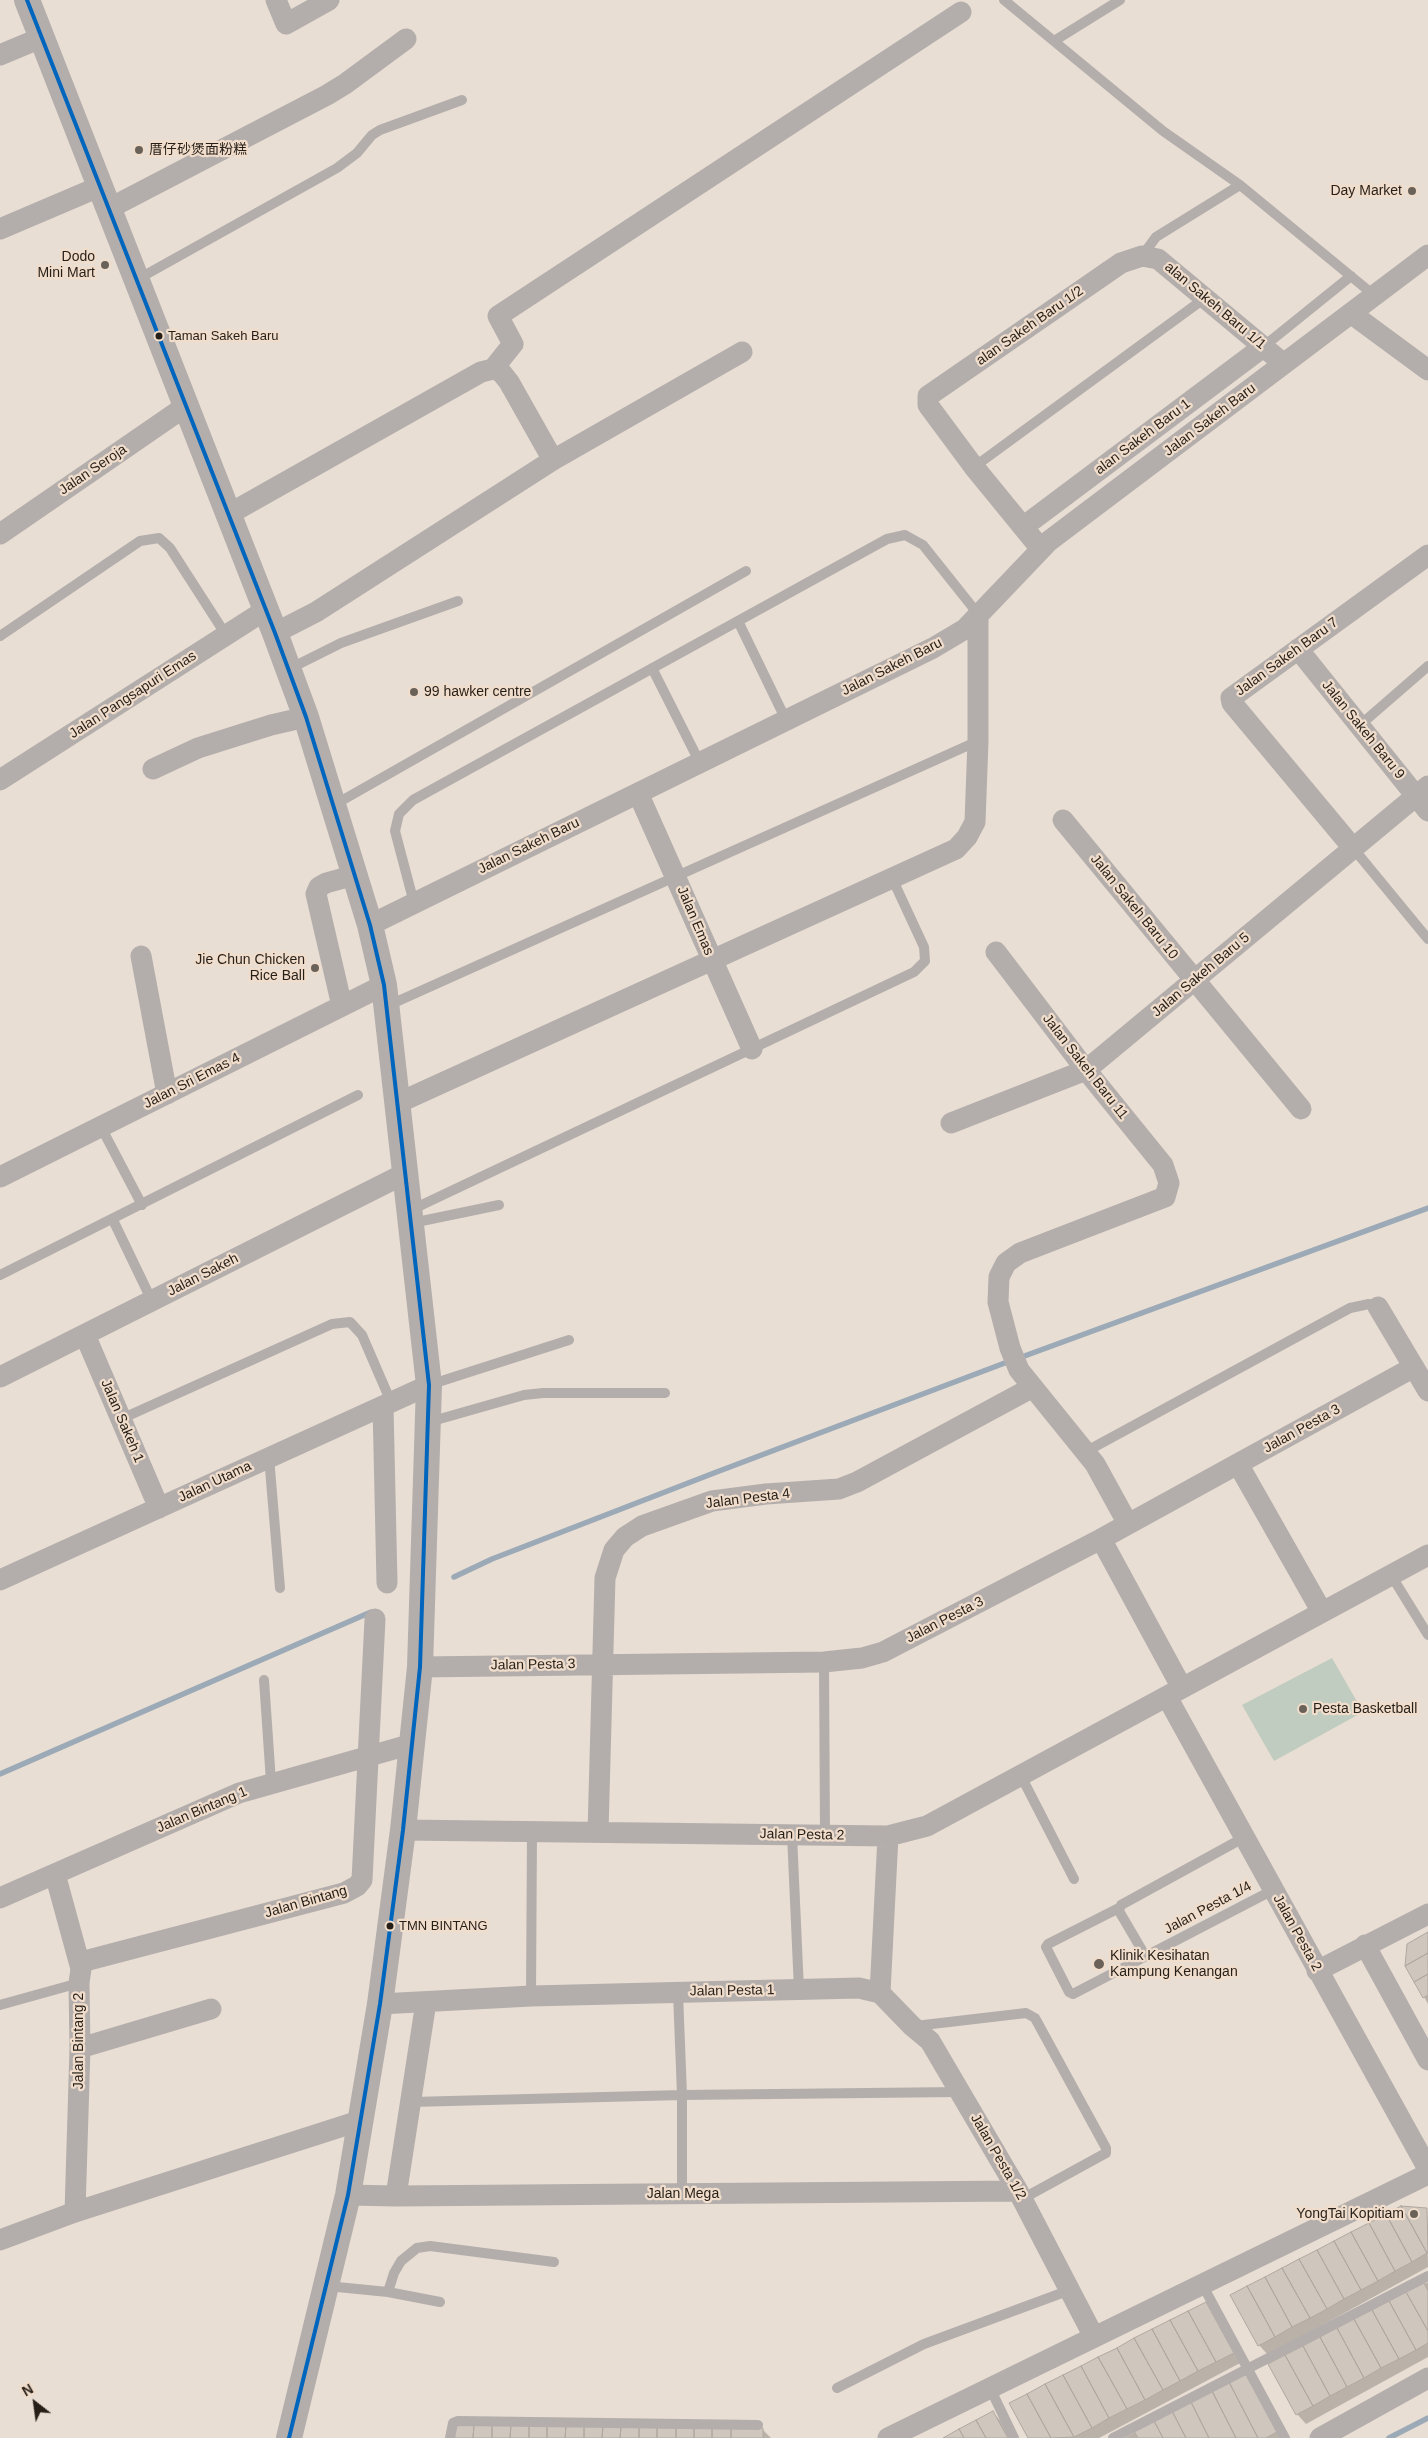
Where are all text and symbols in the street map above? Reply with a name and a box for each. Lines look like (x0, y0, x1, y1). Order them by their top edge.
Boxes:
place label: 厝仔砂煲面粉糕 (149, 142, 247, 158)
marker: 厝仔砂煲面粉糕 (133, 144, 145, 156)
place label: Day Market (1330, 183, 1402, 199)
marker: Day Market (1406, 185, 1418, 197)
place label: Dodo Mini Mart (37, 249, 95, 282)
marker: Dodo Mini Mart (99, 259, 111, 271)
street label: alan Sakeh Baru 1/1 (1161, 259, 1269, 353)
street label: alan Sakeh Baru 1/2 (973, 283, 1087, 369)
place label: Taman Sakeh Baru (168, 328, 279, 344)
marker: Taman Sakeh Baru (154, 331, 164, 341)
street label: Jalan Sakeh Baru (1161, 380, 1259, 460)
street label: alan Sakeh Baru 1 (1092, 396, 1194, 478)
street label: Jalan Seroja (56, 441, 130, 499)
street label: Jalan Sakeh Baru 7 (1233, 614, 1341, 700)
street label: Jalan Sakeh Baru (839, 634, 945, 700)
street label: Jalan Pangsapuri Emas (66, 648, 200, 742)
street label: Jalan Sakeh Baru 9 (1318, 677, 1408, 783)
place label: 99 hawker centre (424, 684, 531, 700)
marker: 99 hawker centre (408, 686, 420, 698)
street label: Jalan Sakeh Baru (476, 814, 582, 878)
street label: Jalan Sakeh Baru 10 (1087, 851, 1181, 963)
street label: Jalan Emas (673, 884, 717, 958)
street label: Jalan Sakeh Baru 5 (1149, 929, 1253, 1021)
place label: Jie Chun Chicken Rice Ball (195, 952, 305, 984)
marker: Jie Chun Chicken Rice Ball (309, 962, 321, 974)
street label: Jalan Sakeh Baru 11 (1039, 1011, 1131, 1123)
street label: Jalan Sri Emas 4 (141, 1049, 243, 1113)
street label: Jalan Sakeh (165, 1250, 241, 1300)
street label: Jalan Sakeh 1 (97, 1377, 147, 1465)
street label: Jalan Pesta 3 (1261, 1401, 1343, 1457)
street label: Jalan Utama (176, 1458, 254, 1506)
street label: Jalan Pesta 4 (705, 1485, 791, 1513)
street label: Jalan Pesta 3 (903, 1593, 987, 1647)
street label: Jalan Pesta 3 (490, 1656, 576, 1674)
place label: Pesta Basketball (1313, 1701, 1417, 1717)
marker: Pesta Basketball (1297, 1703, 1309, 1715)
street label: Jalan Bintang 1 (154, 1783, 250, 1837)
street label: Jalan Pesta 2 (759, 1826, 845, 1844)
street label: Jalan Pesta 1/4 (1161, 1878, 1255, 1938)
street label: Jalan Bintang (263, 1882, 349, 1922)
street label: Jalan Pesta 2 (1269, 1892, 1325, 1974)
place label: TMN BINTANG (399, 1918, 488, 1934)
marker: TMN BINTANG (385, 1921, 395, 1931)
place label: Klinik Kesihatan Kampung Kenangan (1110, 1948, 1238, 1980)
marker: Klinik Kesihatan Kampung Kenangan (1092, 1957, 1106, 1971)
street label: Jalan Pesta 1 (689, 1982, 775, 2000)
street label: Jalan Bintang 2 (71, 1993, 87, 2089)
street label: Jalan Pesta 1/2 (967, 2111, 1029, 2203)
street label: Jalan Mega (647, 2186, 719, 2202)
place label: YongTai Kopitiam (1296, 2206, 1404, 2222)
marker: YongTai Kopitiam (1408, 2208, 1420, 2220)
north arrow (10, 2378, 60, 2428)
text: N (19, 2381, 36, 2399)

